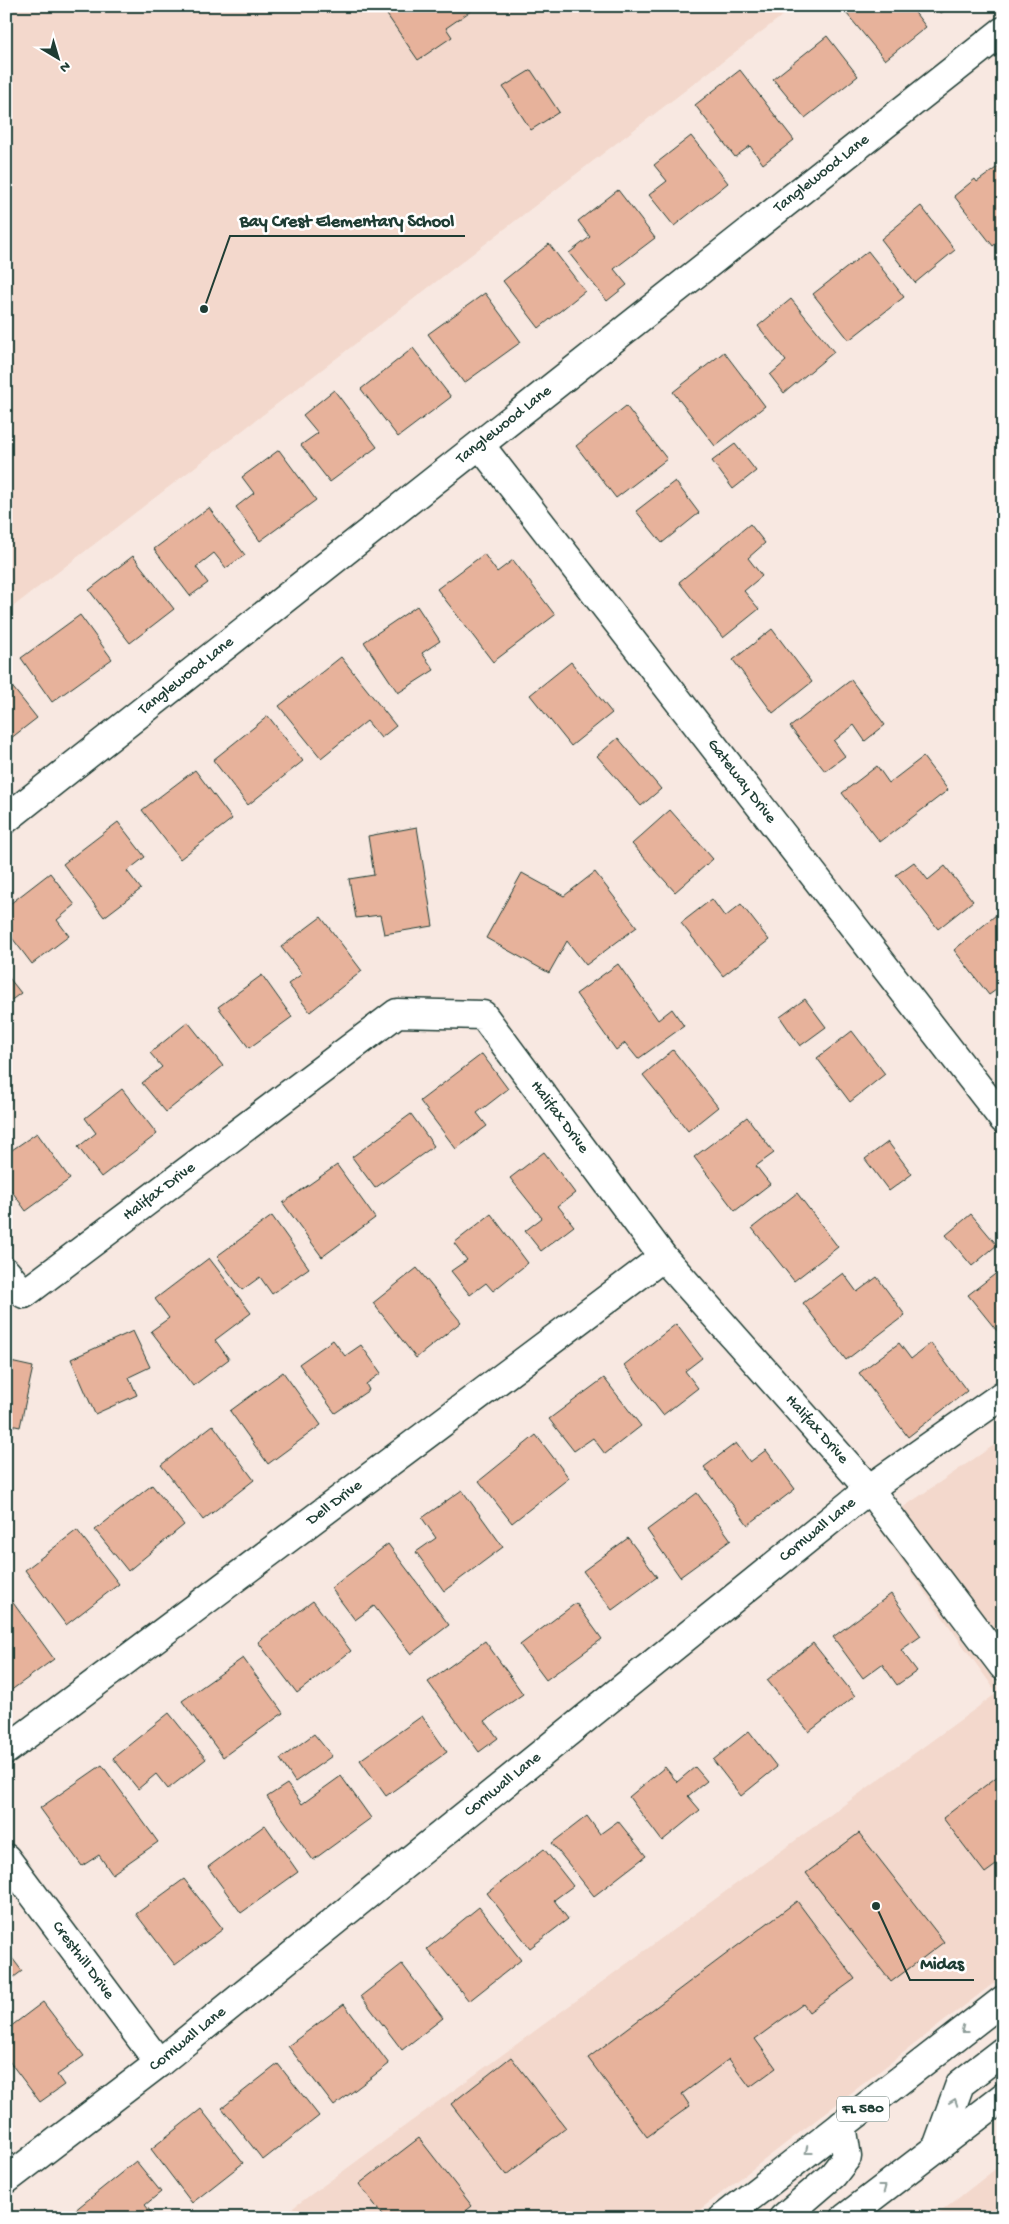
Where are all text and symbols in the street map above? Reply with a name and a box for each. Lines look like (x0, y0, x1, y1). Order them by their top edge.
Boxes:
north arrow (32, 32, 82, 82)
text: N (56, 57, 73, 76)
street label: Tanglewood Lane (770, 130, 874, 218)
callout: Bay Crest Elementary School (230, 203, 465, 236)
text: Bay Crest Elementary School (239, 212, 454, 233)
street label: Tanglewood Lane (452, 381, 556, 469)
street label: Tanglewood Lane (134, 632, 239, 721)
street label: Gateway Drive (702, 736, 780, 828)
street label: Halifax Drive (526, 1077, 593, 1158)
street label: Halifax Drive (119, 1158, 200, 1225)
street label: Halifax Drive (781, 1391, 852, 1469)
street label: Dell Drive (302, 1476, 367, 1531)
street label: Cornwall Lane (776, 1493, 861, 1567)
street label: Cornwall Lane (461, 1748, 546, 1822)
street label: Cresthill Drive (47, 1918, 118, 2004)
callout: Midas (910, 1947, 974, 1980)
text: Midas (920, 1955, 965, 1976)
street label: Cornwall Lane (146, 2002, 231, 2076)
one-way arrow (961, 2024, 970, 2032)
road number: FL 580 (837, 2096, 889, 2122)
one-way arrow (948, 2098, 958, 2106)
one-way arrow (805, 2146, 814, 2155)
one-way arrow (877, 2185, 887, 2194)

